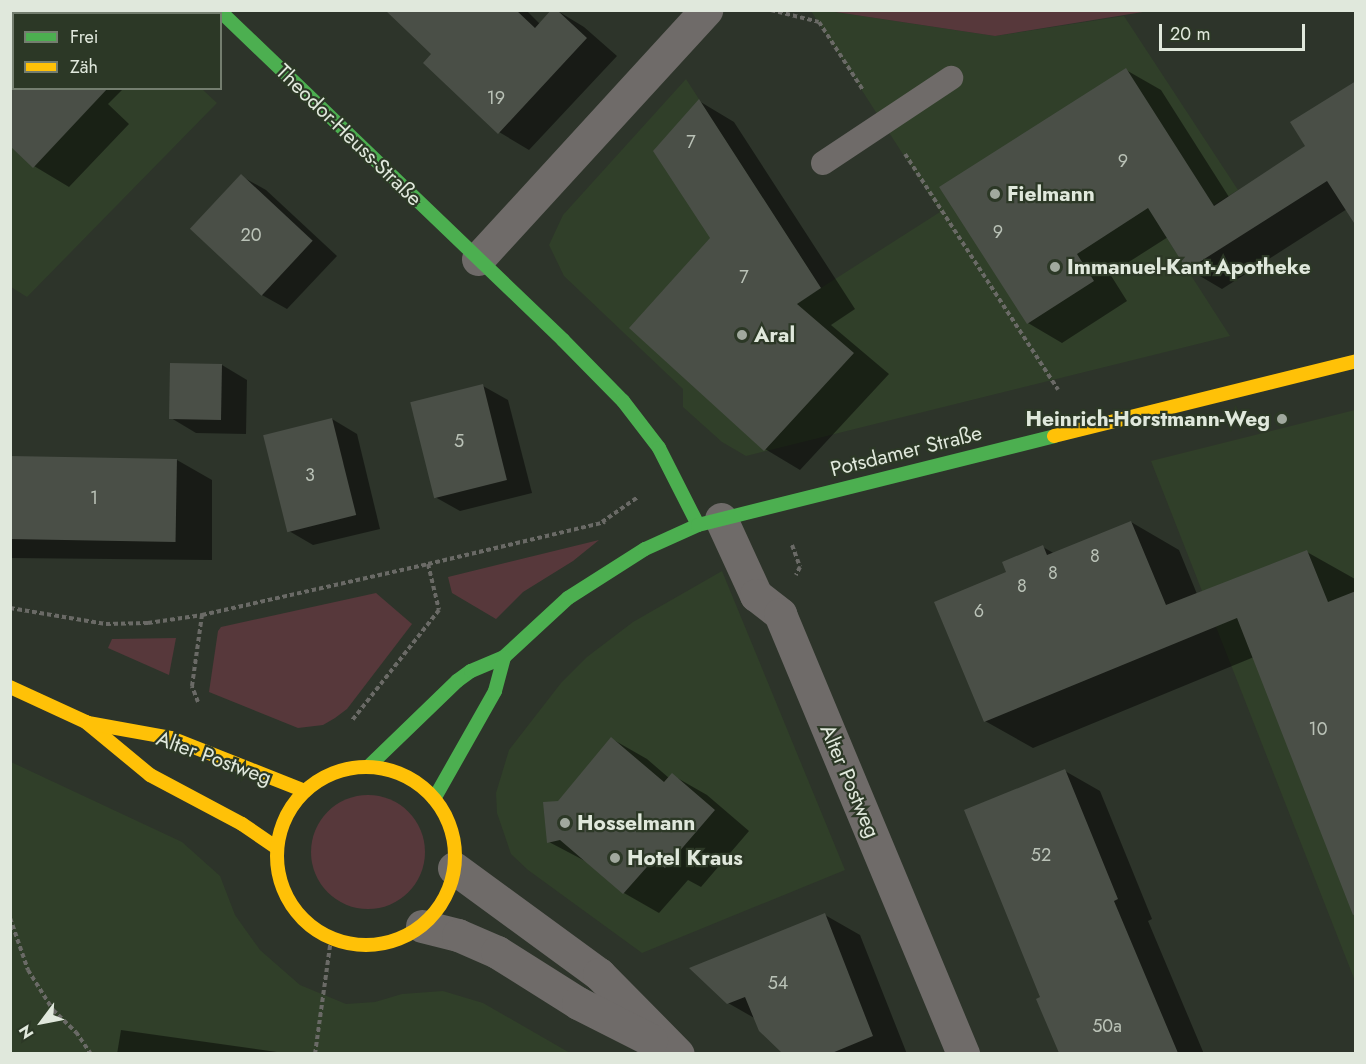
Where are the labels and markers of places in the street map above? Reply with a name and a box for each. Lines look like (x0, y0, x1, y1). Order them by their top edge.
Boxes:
place label: Fielmann (1007, 181, 1095, 207)
marker: Fielmann (988, 187, 1002, 201)
place label: Immanuel-Kant-Apotheke (1067, 254, 1311, 280)
marker: Immanuel-Kant-Apotheke (1048, 260, 1062, 274)
place label: Aral (754, 322, 795, 348)
marker: Aral (735, 328, 749, 342)
place label: Heinrich-Horstmann-Weg (1026, 406, 1270, 432)
marker: Heinrich-Horstmann-Weg (1275, 412, 1289, 426)
place label: Hosselmann (577, 810, 695, 836)
marker: Hosselmann (558, 816, 572, 830)
place label: Hotel Kraus (627, 845, 743, 871)
marker: Hotel Kraus (608, 851, 622, 865)

